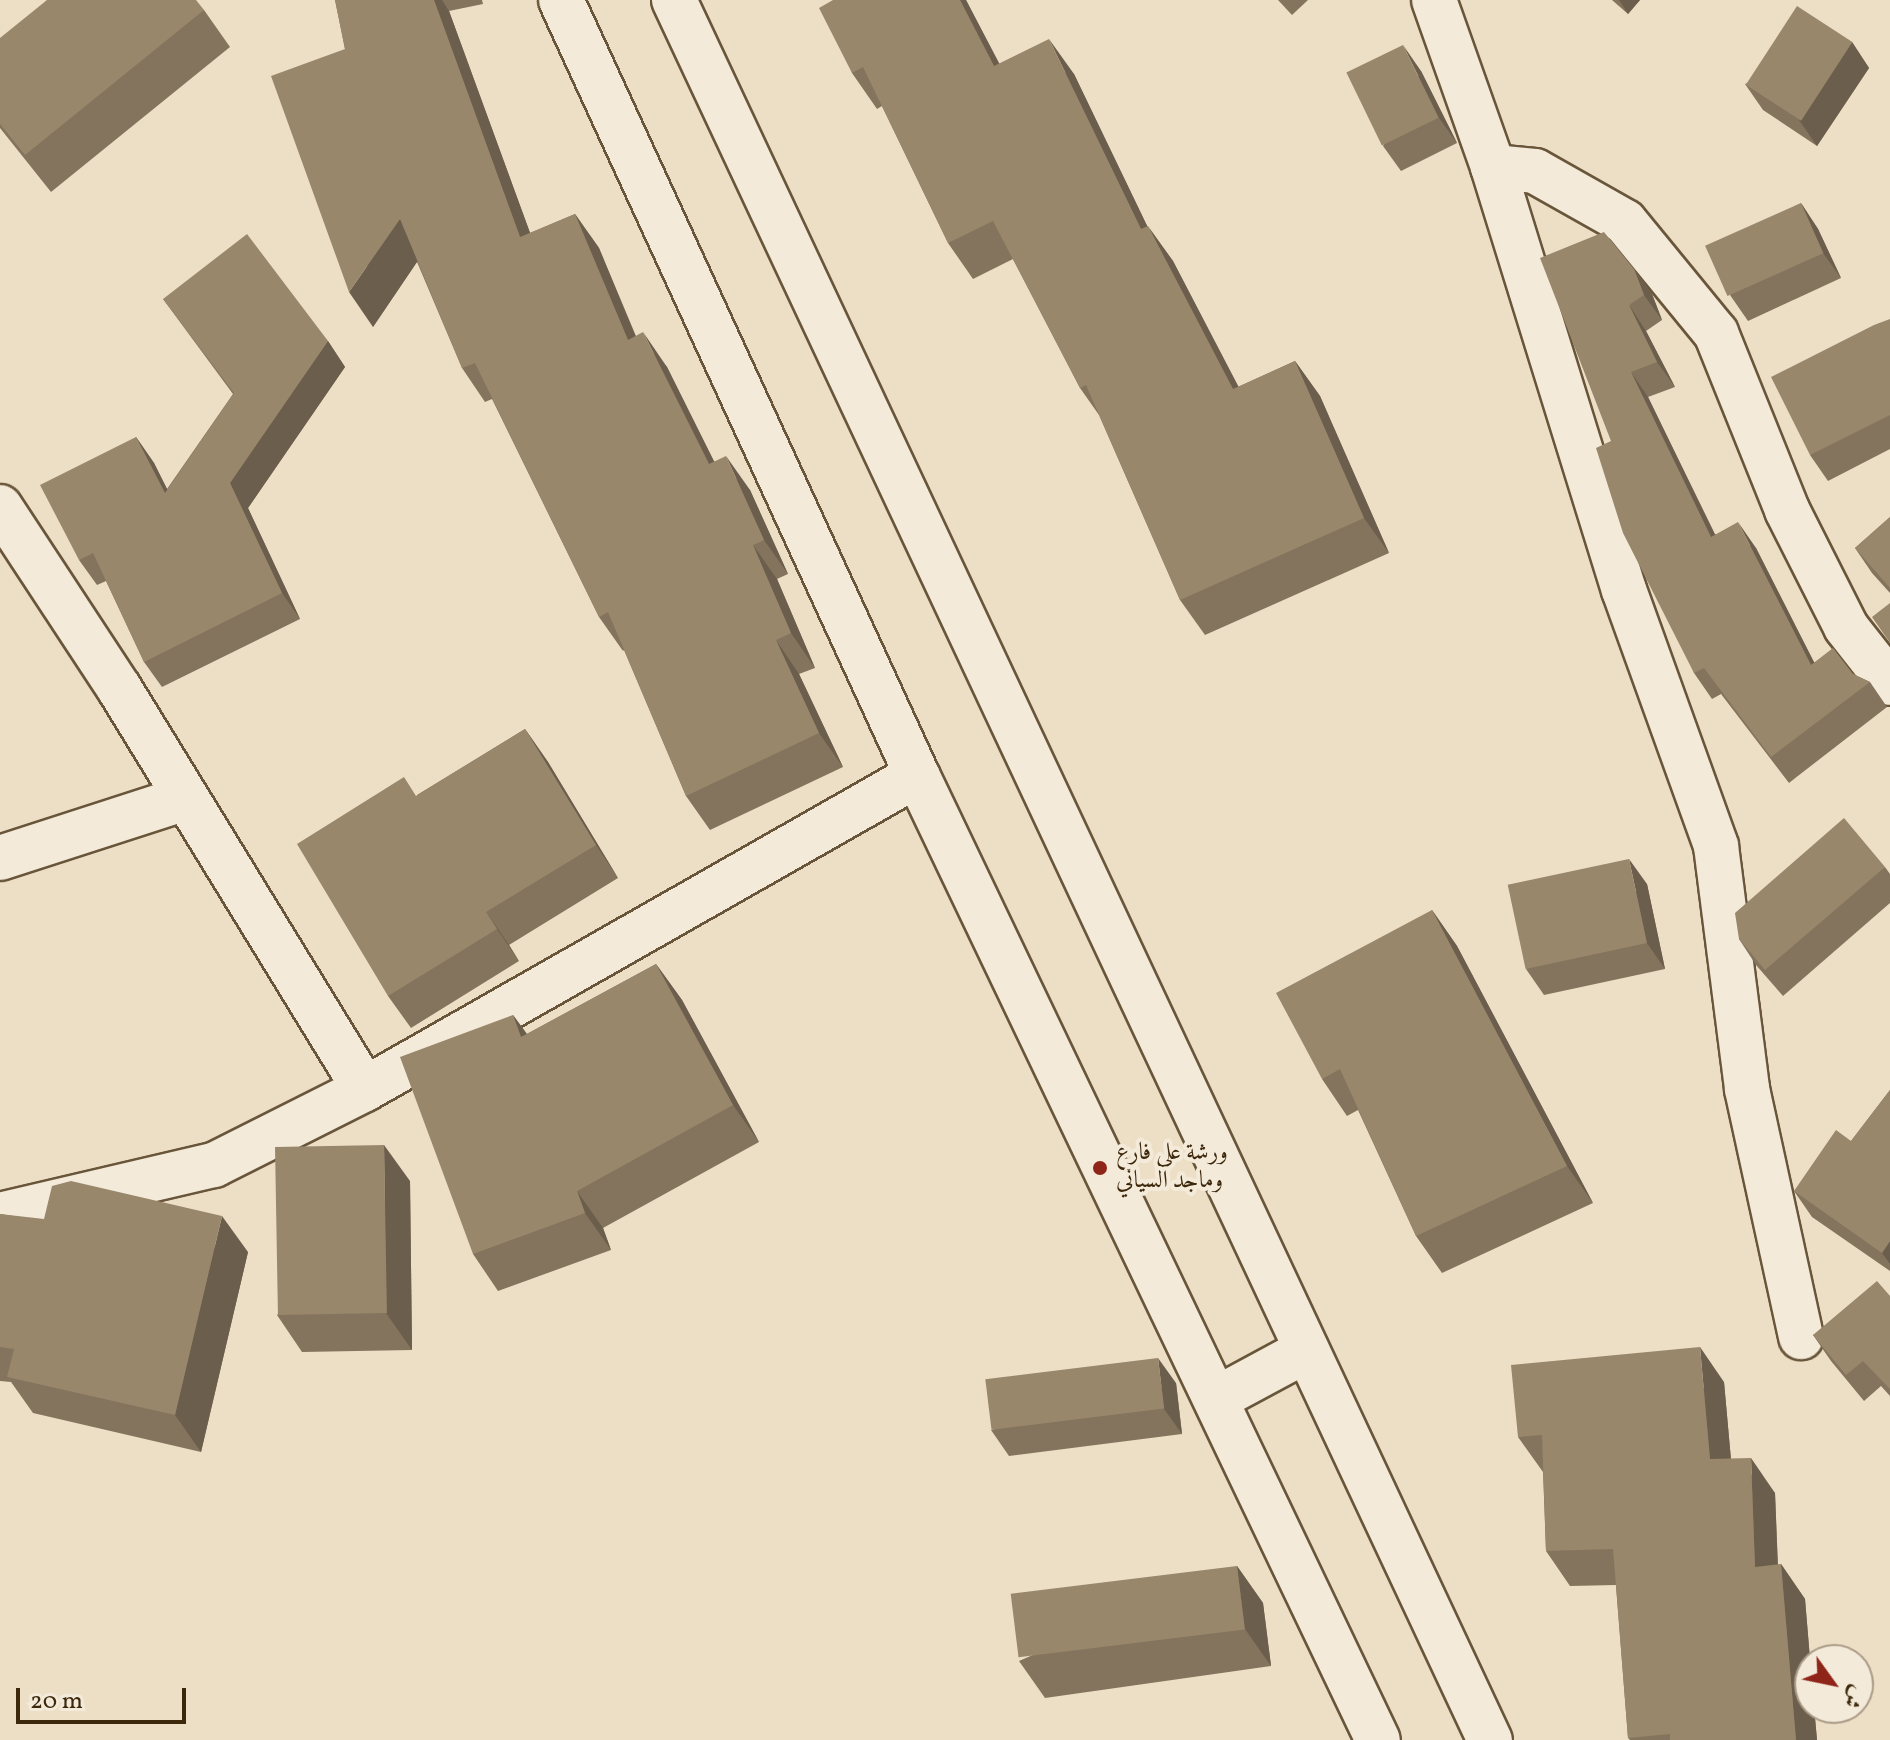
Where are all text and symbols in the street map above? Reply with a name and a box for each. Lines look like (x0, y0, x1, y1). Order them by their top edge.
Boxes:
place label: ورشة علي فارع وماجد السياني (1116, 1140, 1228, 1196)
marker: ورشة علي فارع وماجد السياني (1091, 1159, 1109, 1177)
north arrow (1794, 1644, 1874, 1724)
scale bar (20, 1672, 190, 1722)
text: ش (1834, 1679, 1872, 1714)
text: 20 m (30, 1685, 83, 1719)

